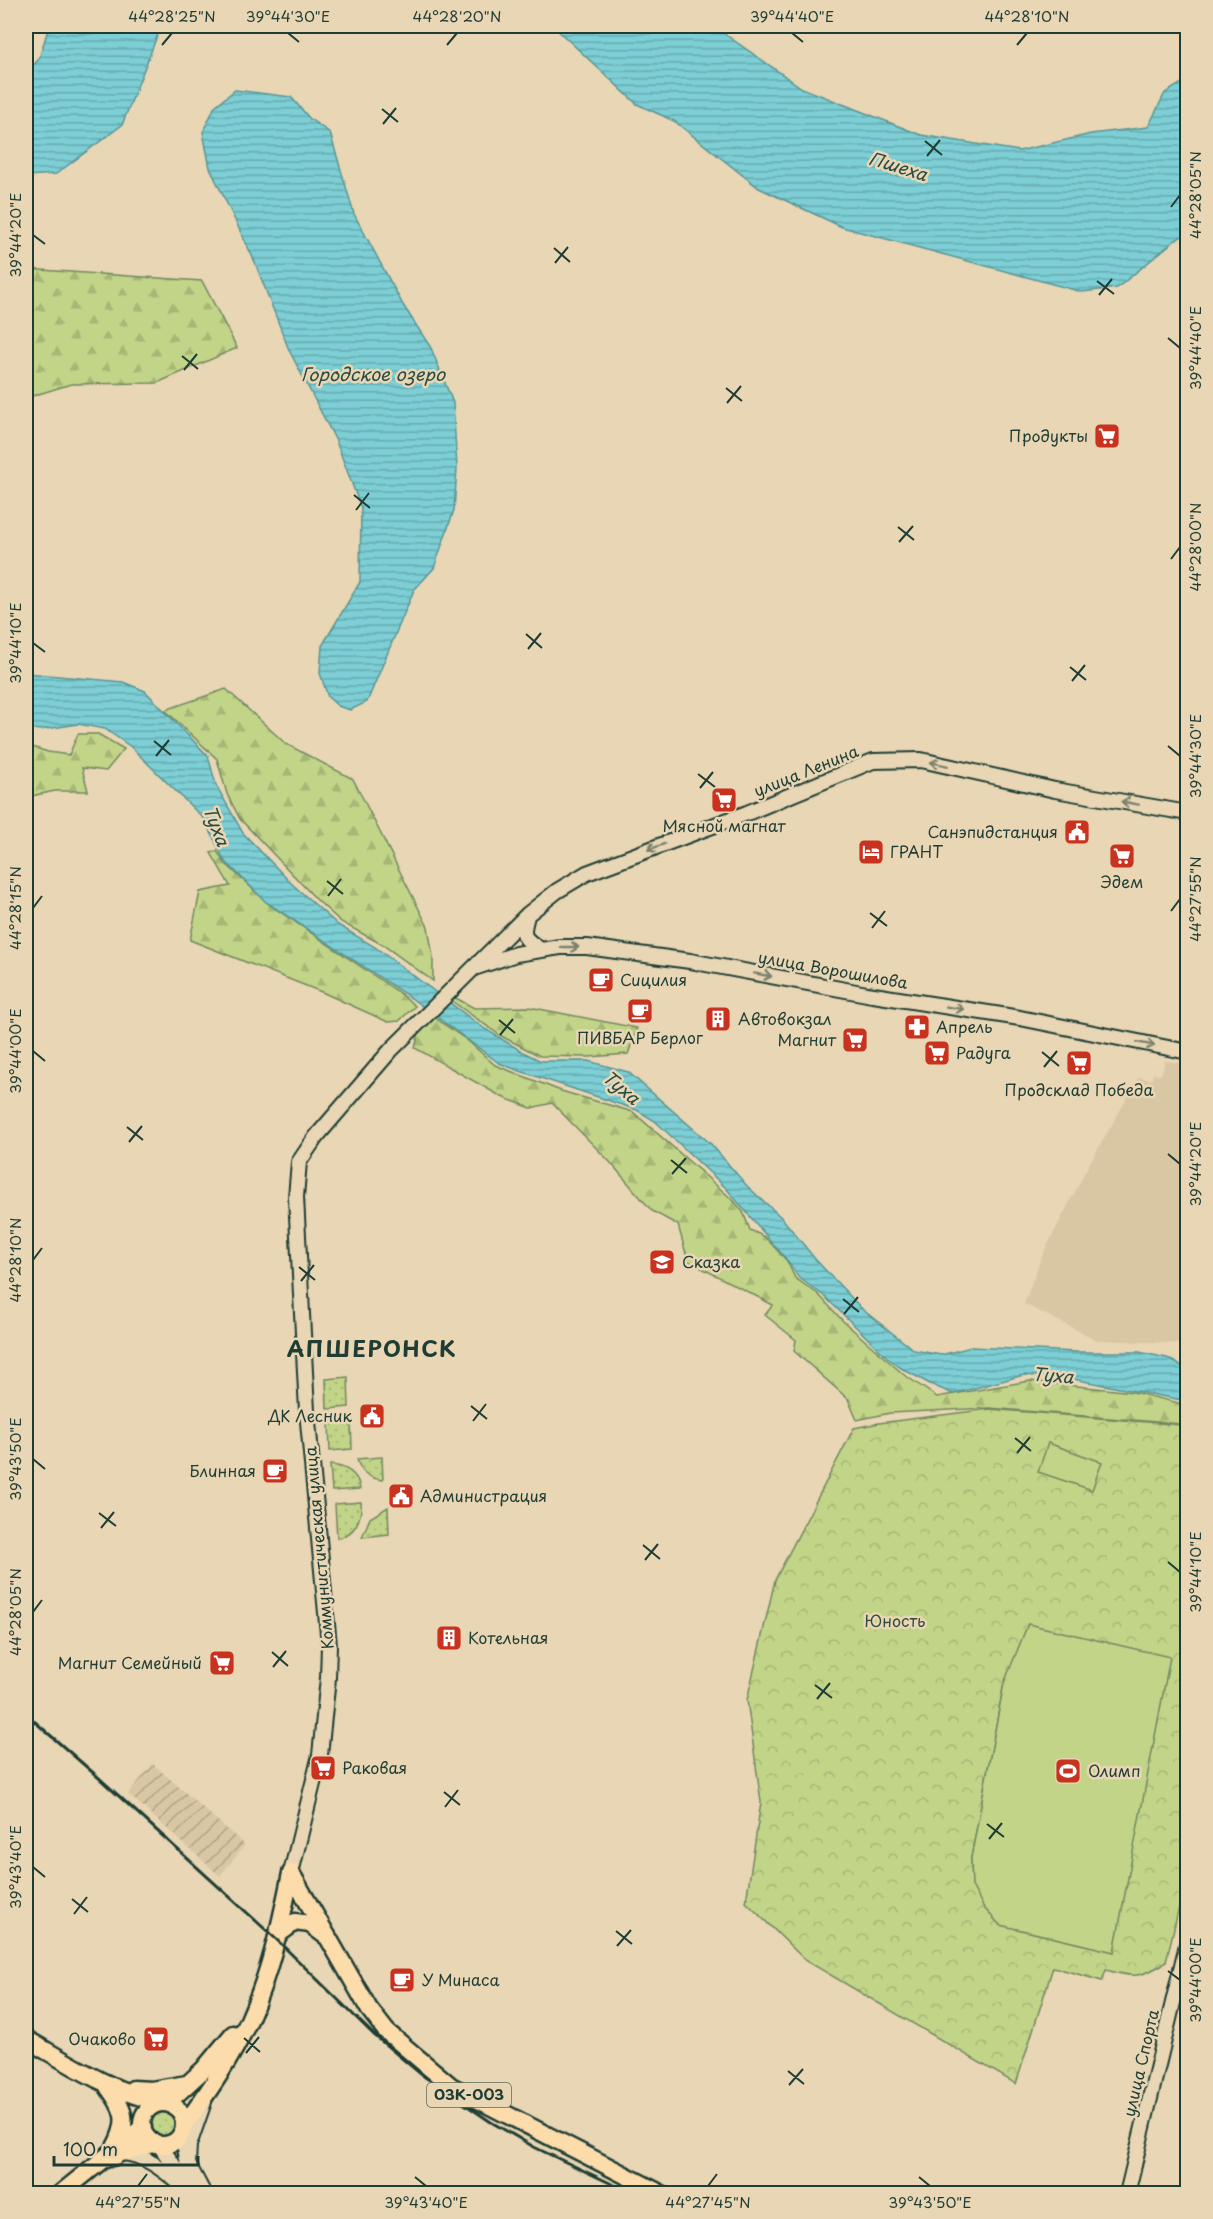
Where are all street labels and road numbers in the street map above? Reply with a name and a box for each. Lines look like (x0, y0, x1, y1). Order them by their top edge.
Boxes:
street label: улица Ленина (750, 738, 862, 802)
street label: улица Ворошилова (756, 944, 910, 994)
street label: Коммунистическая улица (297, 1446, 339, 1651)
street label: улица Спорта (1116, 2006, 1164, 2119)
road number: 03К-003 (427, 2083, 511, 2107)

